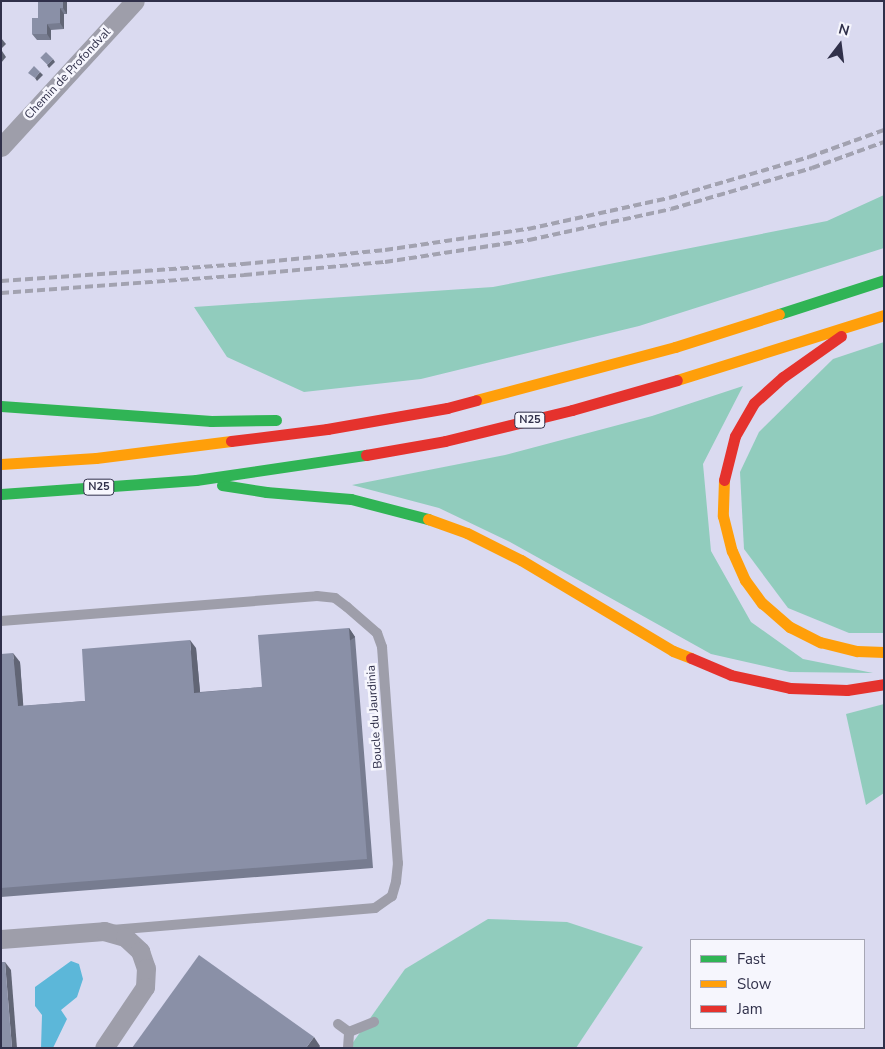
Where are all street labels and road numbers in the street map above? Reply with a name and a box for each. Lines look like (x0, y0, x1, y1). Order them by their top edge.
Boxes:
street label: Chemin de Profondval (22, 25, 114, 123)
road number: N25 (514, 412, 546, 428)
road number: N25 (83, 478, 115, 496)
street label: Boucle du Jaurdinia (364, 665, 386, 769)

